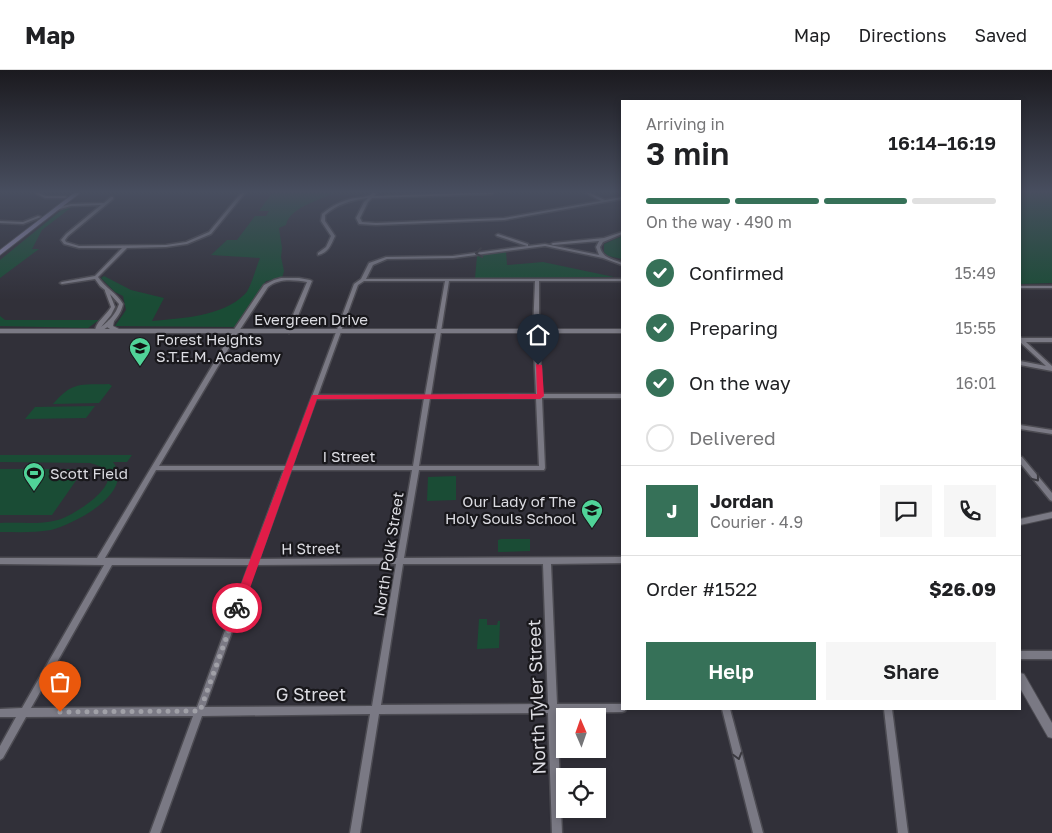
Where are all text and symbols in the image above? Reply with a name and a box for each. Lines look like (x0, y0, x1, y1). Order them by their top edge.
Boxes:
text: Map (25, 20, 75, 49)
text: Map (794, 24, 830, 46)
text: Directions (858, 24, 946, 46)
text: Saved (974, 24, 1027, 46)
text: Arriving in (646, 114, 725, 134)
text: 16:14–16:19 (888, 131, 996, 154)
text: 3 min (646, 134, 729, 172)
text: On the way · 490 m (646, 212, 792, 232)
one-way arrow (475, 248, 483, 258)
icon: check (646, 259, 674, 287)
text: Confirmed (689, 261, 784, 284)
text: 15:49 (955, 263, 996, 283)
street label: Evergreen Drive (254, 310, 368, 328)
pin (517, 314, 559, 365)
icon: check (646, 314, 674, 342)
text: Preparing (689, 316, 778, 339)
text: 15:55 (956, 318, 996, 338)
icon: home (524, 321, 552, 349)
place label: Forest Heights S.T.E.M. Academy (156, 330, 281, 365)
school or university icon: Forest Heights S.T.E.M. Academy (128, 336, 152, 367)
icon: check (646, 369, 674, 397)
text: On the way (689, 371, 791, 394)
text: 16:01 (956, 373, 996, 393)
text: Delivered (689, 426, 776, 449)
street label: I Street (323, 447, 375, 465)
sports icon: Scott Field (22, 461, 46, 492)
place label: Scott Field (50, 464, 128, 482)
one-way arrow (1030, 473, 1039, 482)
button: chat (880, 485, 932, 537)
button: phone (944, 485, 996, 537)
text: Jordan (710, 489, 774, 512)
street label: North Polk Street (369, 491, 407, 617)
place label: Our Lady of The Holy Souls School (445, 492, 576, 527)
school or university icon: Our Lady of The Holy Souls School (580, 498, 604, 529)
text: J (667, 499, 677, 522)
text: Courier · 4.9 (710, 512, 803, 532)
street label: H Street (281, 538, 341, 558)
text: Order #1522 (646, 577, 757, 600)
text: $26.09 (929, 577, 996, 600)
courier (212, 583, 262, 633)
icon: bike (223, 594, 251, 622)
street label: North Tyler Street (522, 619, 550, 775)
button: Help (646, 642, 816, 700)
button: Share (826, 642, 996, 700)
pin (39, 661, 81, 712)
icon: bag (46, 668, 74, 696)
street label: G Street (276, 683, 346, 705)
north arrow (556, 708, 606, 758)
map controls (556, 708, 606, 818)
one-way arrow (732, 752, 742, 760)
button: locate (556, 768, 606, 818)

